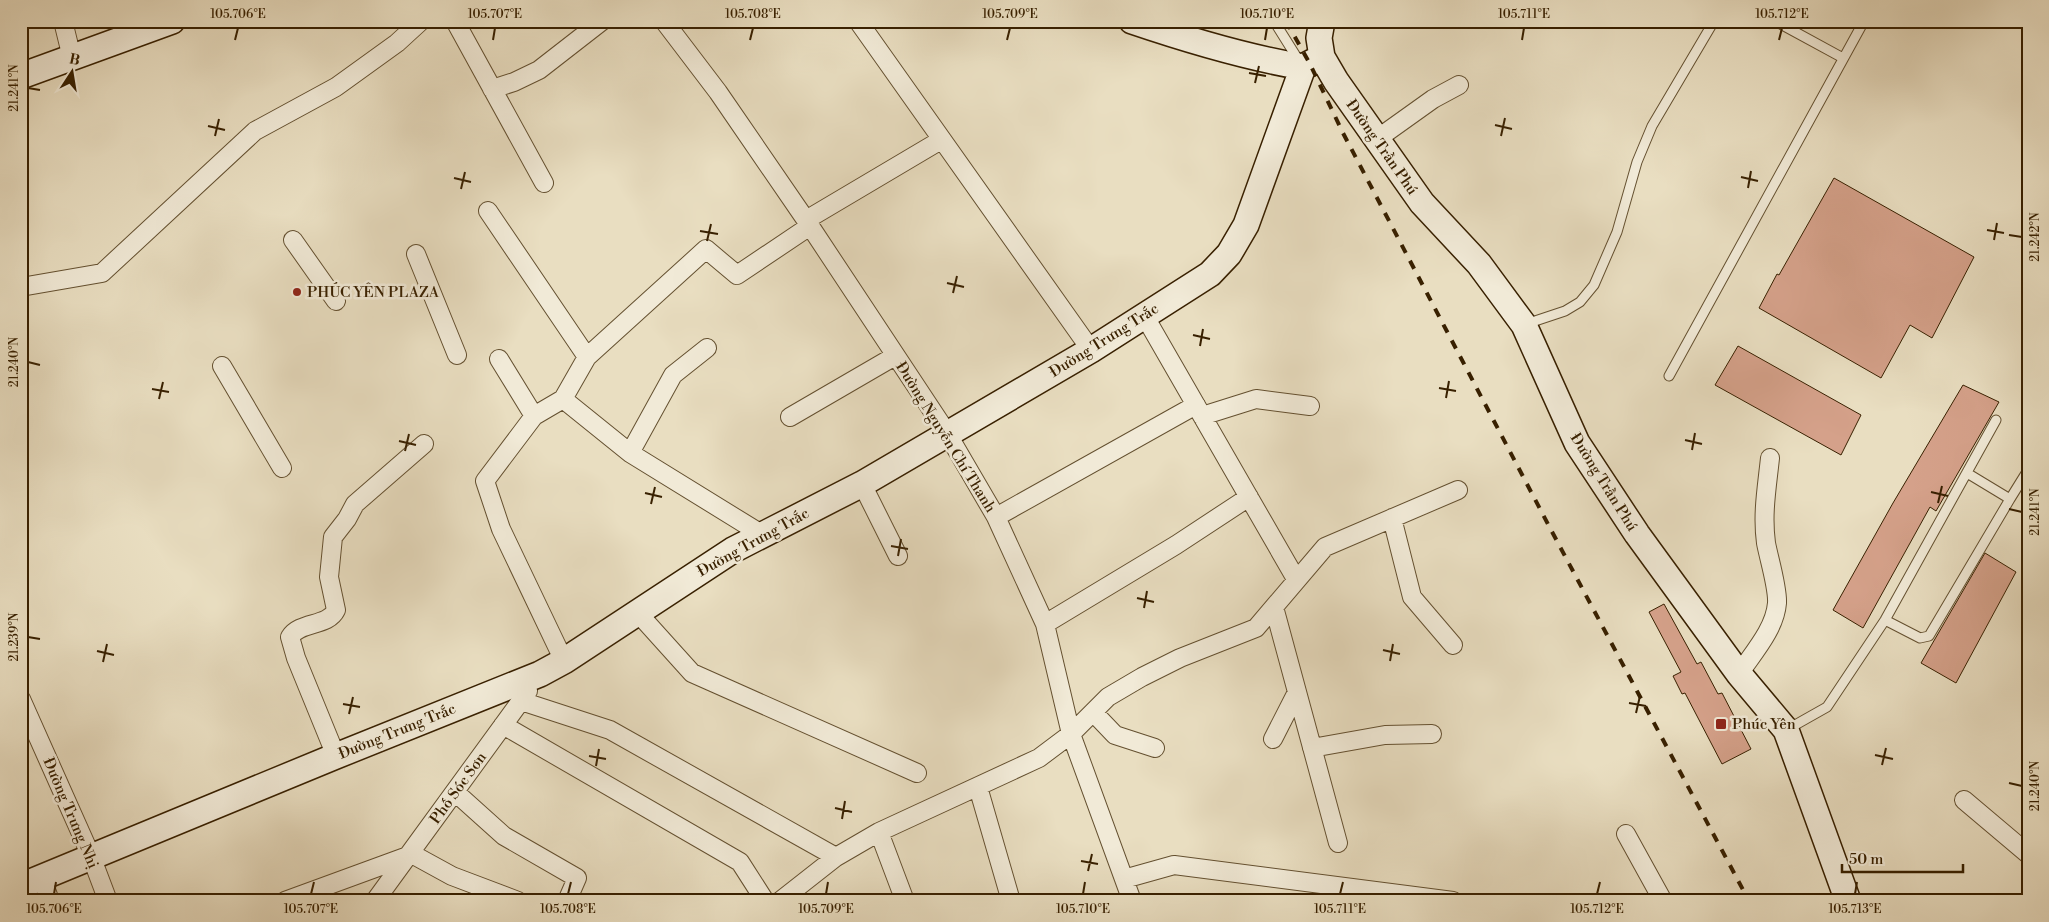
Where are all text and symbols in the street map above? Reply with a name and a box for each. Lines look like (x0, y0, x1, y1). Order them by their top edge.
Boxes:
text: 105.706°E (210, 7, 266, 22)
text: 105.707°E (468, 7, 522, 22)
text: 105.708°E (725, 7, 781, 22)
text: 105.709°E (982, 7, 1038, 22)
text: 105.710°E (1240, 7, 1294, 22)
text: 105.711°E (1498, 7, 1550, 22)
text: 105.712°E (1755, 7, 1809, 22)
north arrow (48, 48, 98, 98)
text: B (67, 50, 82, 70)
text: 21.241°N (7, 64, 22, 112)
street label: Đường Trần Phú (1342, 96, 1422, 199)
text: 21.242°N (2028, 212, 2043, 262)
place label: PHÚC YÊN PLAZA (307, 282, 440, 302)
marker: PHÚC YÊN PLAZA (291, 286, 303, 298)
street label: Đường Trưng Trắc (1046, 299, 1162, 382)
text: 21.240°N (7, 337, 22, 387)
street label: Đường Nguyễn Chí Thanh (891, 358, 1000, 516)
street label: Đường Trần Phú (1566, 430, 1642, 535)
text: 21.241°N (2028, 488, 2043, 536)
street label: Đường Trưng Trắc (694, 504, 813, 581)
text: 21.239°N (7, 612, 22, 662)
street label: Đường Trưng Trắc (336, 699, 459, 764)
place label: Phúc Yên (1732, 715, 1796, 734)
marker: Phúc Yên (1714, 717, 1728, 731)
street label: Phố Sóc Sơn (426, 749, 491, 828)
street label: Đường Trưng Nhị (39, 755, 102, 872)
text: 21.240°N (2028, 761, 2043, 811)
scale bar (1842, 842, 1963, 874)
text: 50 m (1849, 850, 1883, 869)
text: 105.706°E (26, 902, 82, 917)
text: 105.707°E (284, 902, 338, 917)
text: 105.708°E (540, 902, 596, 917)
text: 105.709°E (798, 902, 854, 917)
text: 105.710°E (1056, 902, 1110, 917)
text: 105.711°E (1314, 902, 1366, 917)
text: 105.712°E (1570, 902, 1624, 917)
text: 105.713°E (1829, 902, 1882, 917)

